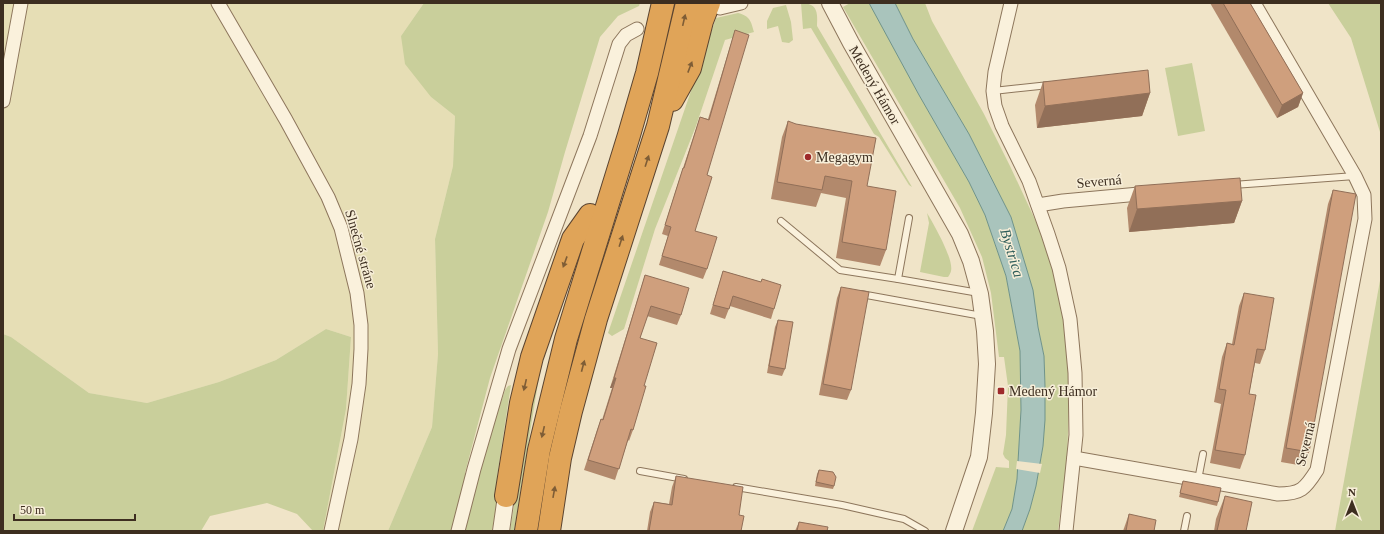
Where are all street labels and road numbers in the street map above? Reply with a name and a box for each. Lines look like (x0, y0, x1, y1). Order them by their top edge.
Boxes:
street label: Medený Hámor (846, 43, 903, 128)
street label: Severná (1076, 172, 1123, 191)
street label: Slnečné stráne (342, 208, 379, 290)
street label: Severná (1293, 420, 1318, 468)

